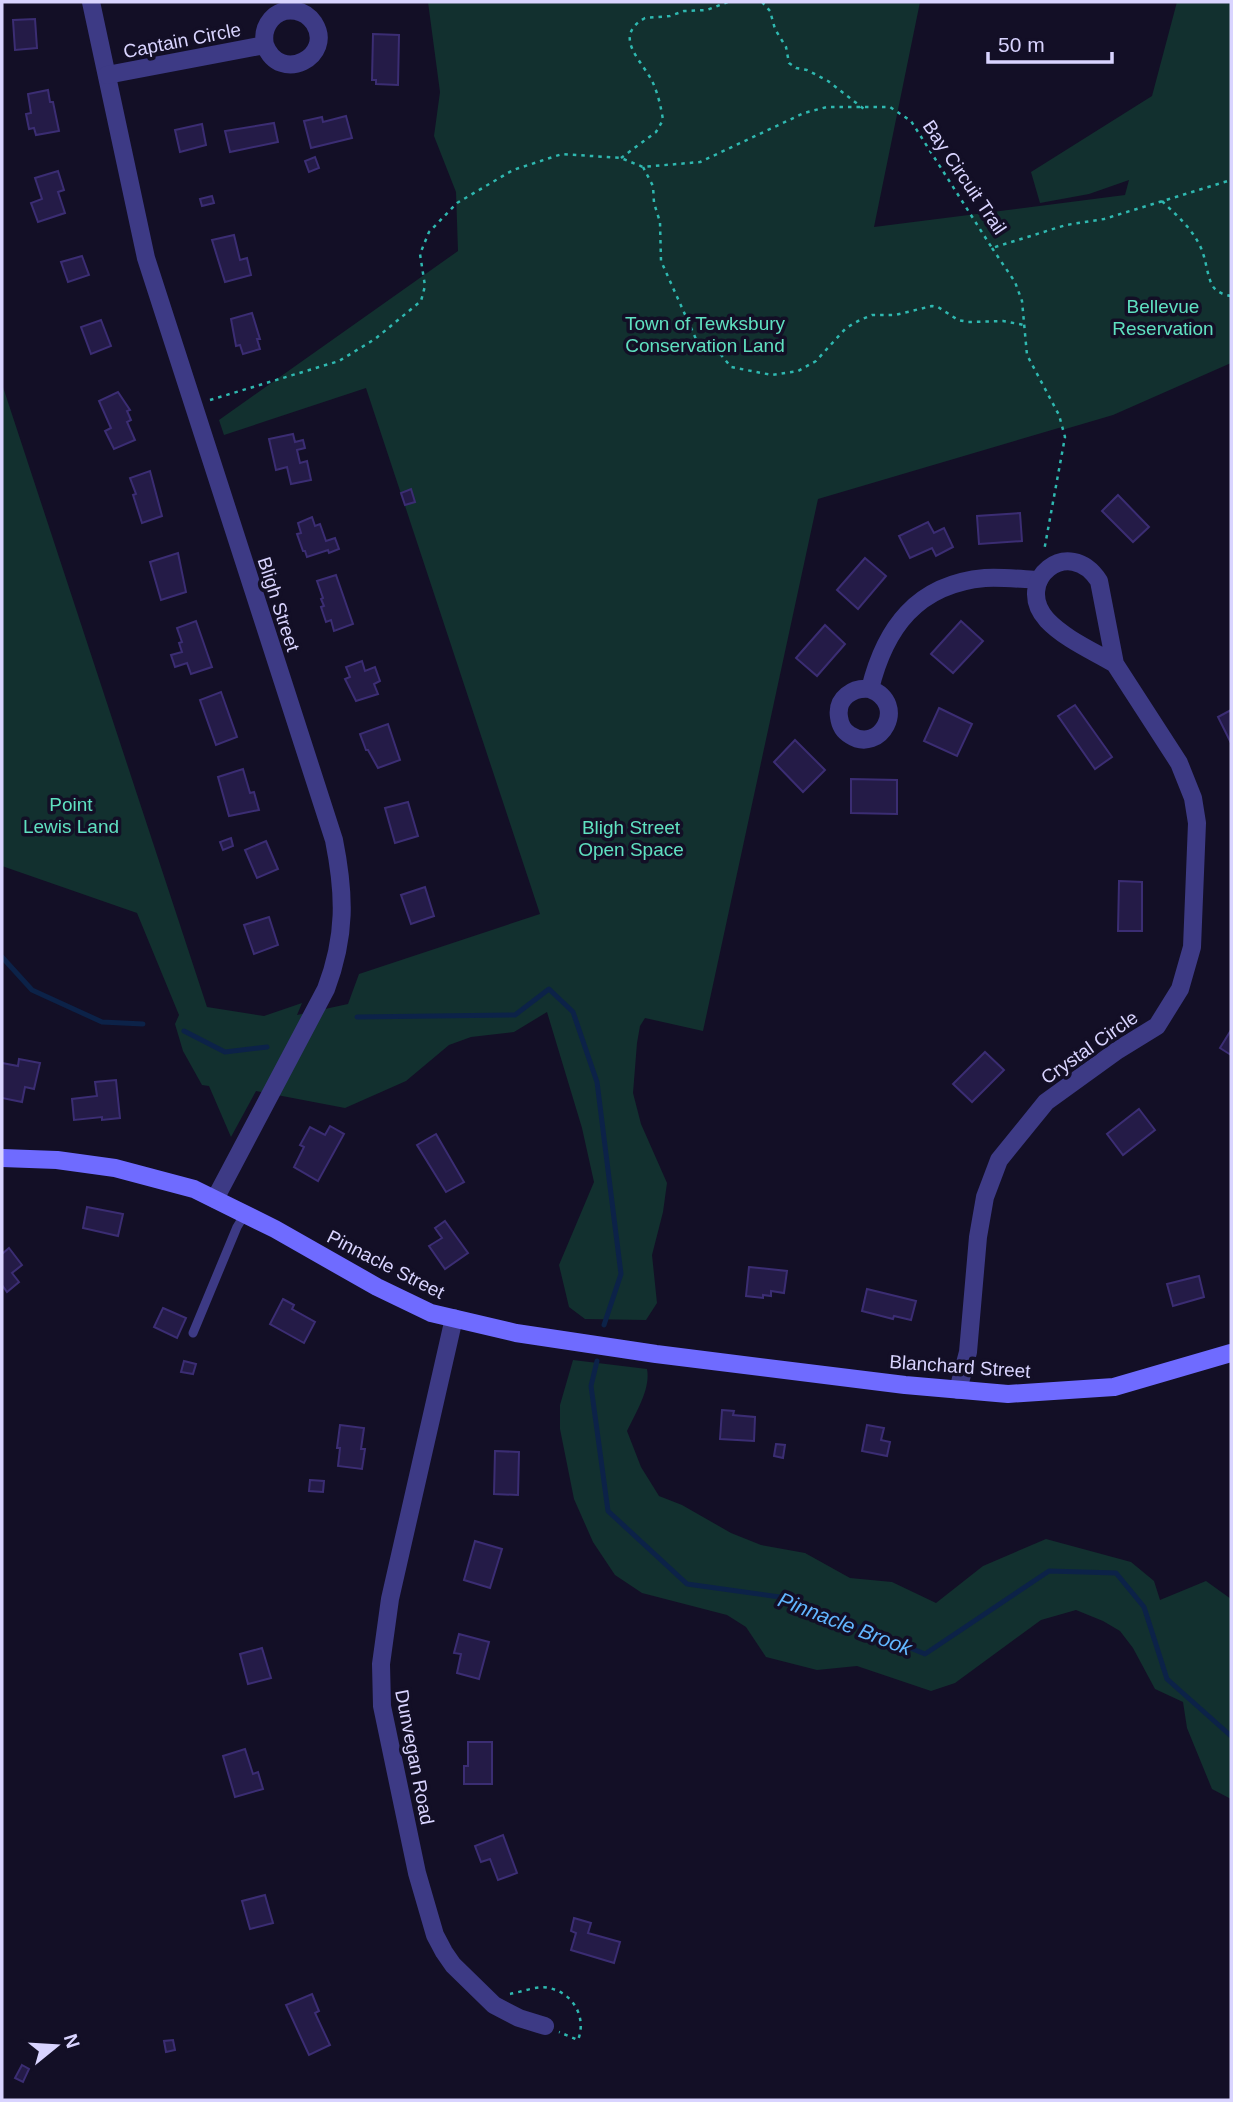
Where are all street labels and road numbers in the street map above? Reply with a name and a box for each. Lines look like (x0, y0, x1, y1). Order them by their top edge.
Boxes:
street label: Captain Circle (122, 19, 243, 62)
street label: Bay Circuit Trail (919, 116, 1010, 238)
street label: Bligh Street (253, 554, 304, 655)
street label: Crystal Circle (1037, 1006, 1142, 1088)
street label: Pinnacle Street (324, 1226, 449, 1303)
street label: Blanchard Street (889, 1351, 1032, 1382)
street label: Dunvegan Road (391, 1688, 438, 1827)

